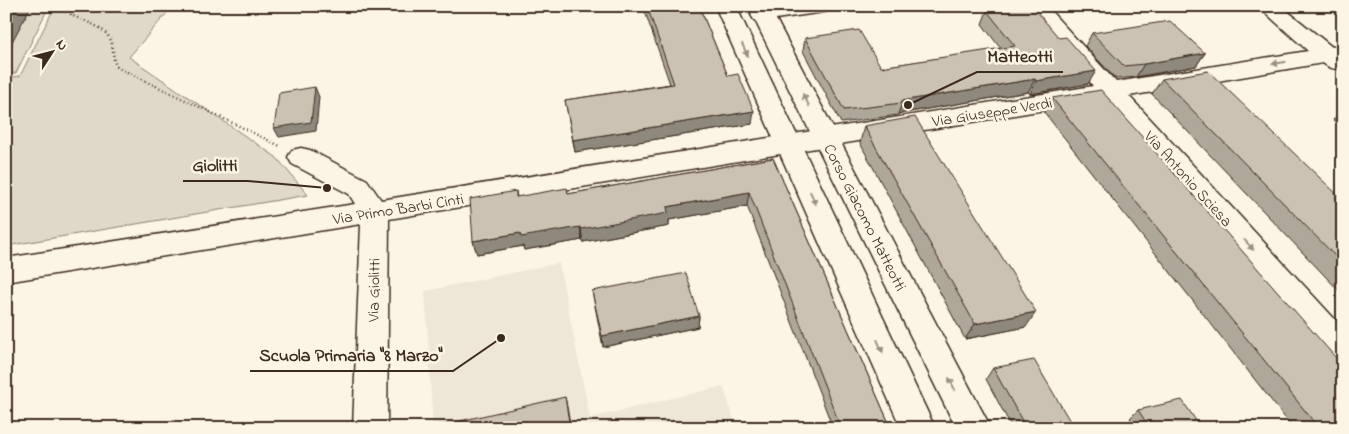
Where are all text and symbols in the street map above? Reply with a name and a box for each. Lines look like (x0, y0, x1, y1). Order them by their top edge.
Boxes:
north arrow (28, 28, 78, 78)
text: N (50, 35, 73, 55)
callout: Matteotti (977, 39, 1063, 72)
one-way arrow (741, 43, 749, 58)
text: Matteotti (987, 45, 1053, 71)
one-way arrow (1271, 59, 1287, 67)
one-way arrow (802, 92, 810, 107)
street label: Via Giuseppe Verdi (930, 92, 1054, 134)
street label: Via Antonio Sciesa (1137, 125, 1237, 233)
street label: Corso Giacomo Matteotti (817, 140, 912, 296)
callout: Giolitti (183, 148, 248, 181)
text: Giolitti (193, 154, 237, 180)
street label: Via Primo Barbi Cinti (330, 188, 466, 232)
one-way arrow (809, 191, 817, 205)
one-way arrow (1243, 238, 1255, 250)
street label: Via Giolitti (362, 258, 388, 323)
callout: Scuola Primaria "8 Marzo" (250, 338, 453, 371)
one-way arrow (877, 339, 885, 353)
text: Scuola Primaria "8 Marzo" (259, 344, 444, 370)
one-way arrow (948, 377, 956, 392)

